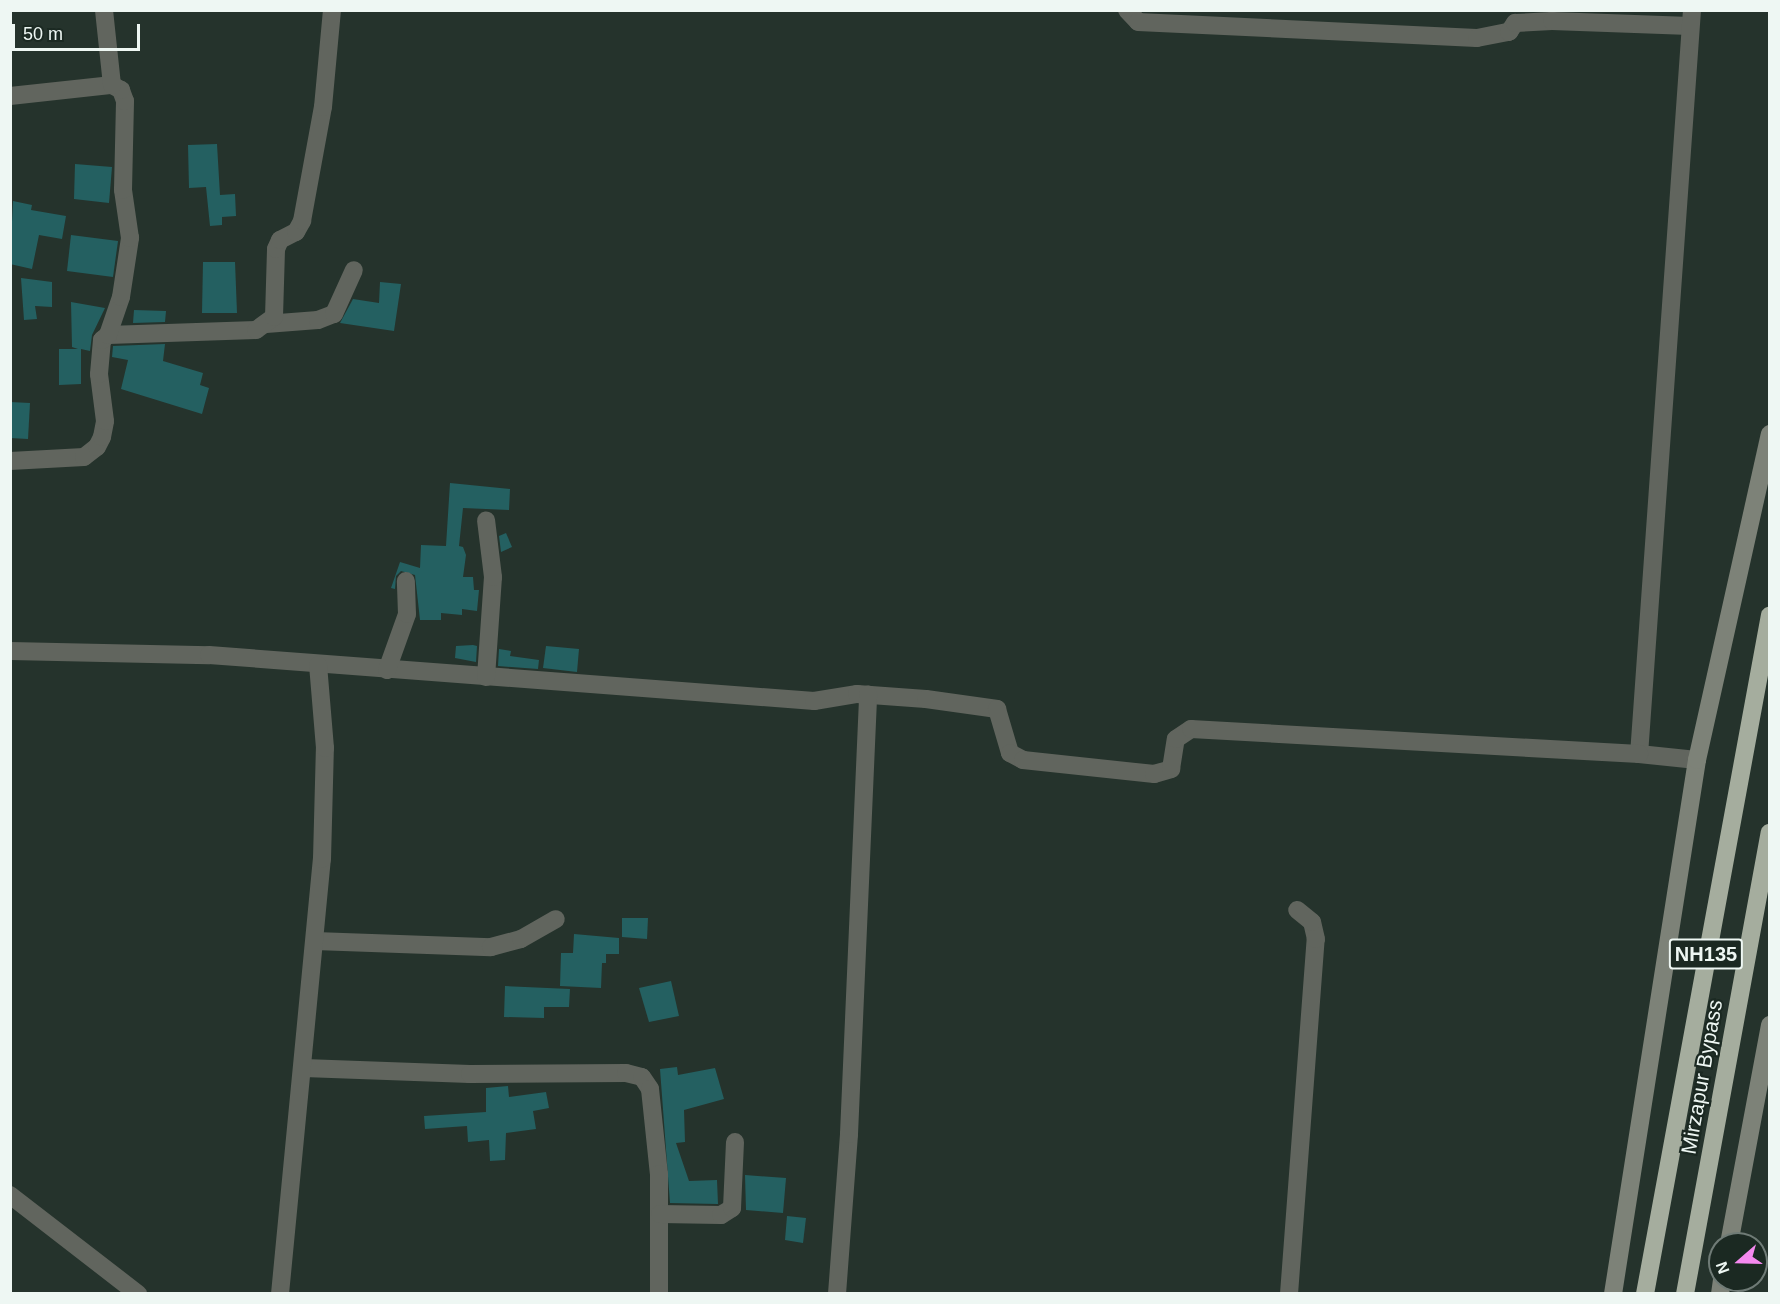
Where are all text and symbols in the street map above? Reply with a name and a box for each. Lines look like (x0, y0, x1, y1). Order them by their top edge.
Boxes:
scale bar (15, 12, 142, 50)
text: 50 m (23, 24, 63, 44)
road number: NH135 (1668, 937, 1744, 971)
street label: Mirzapur Bypass (1676, 998, 1728, 1156)
north arrow (1708, 1232, 1768, 1292)
text: N (1713, 1259, 1732, 1276)

